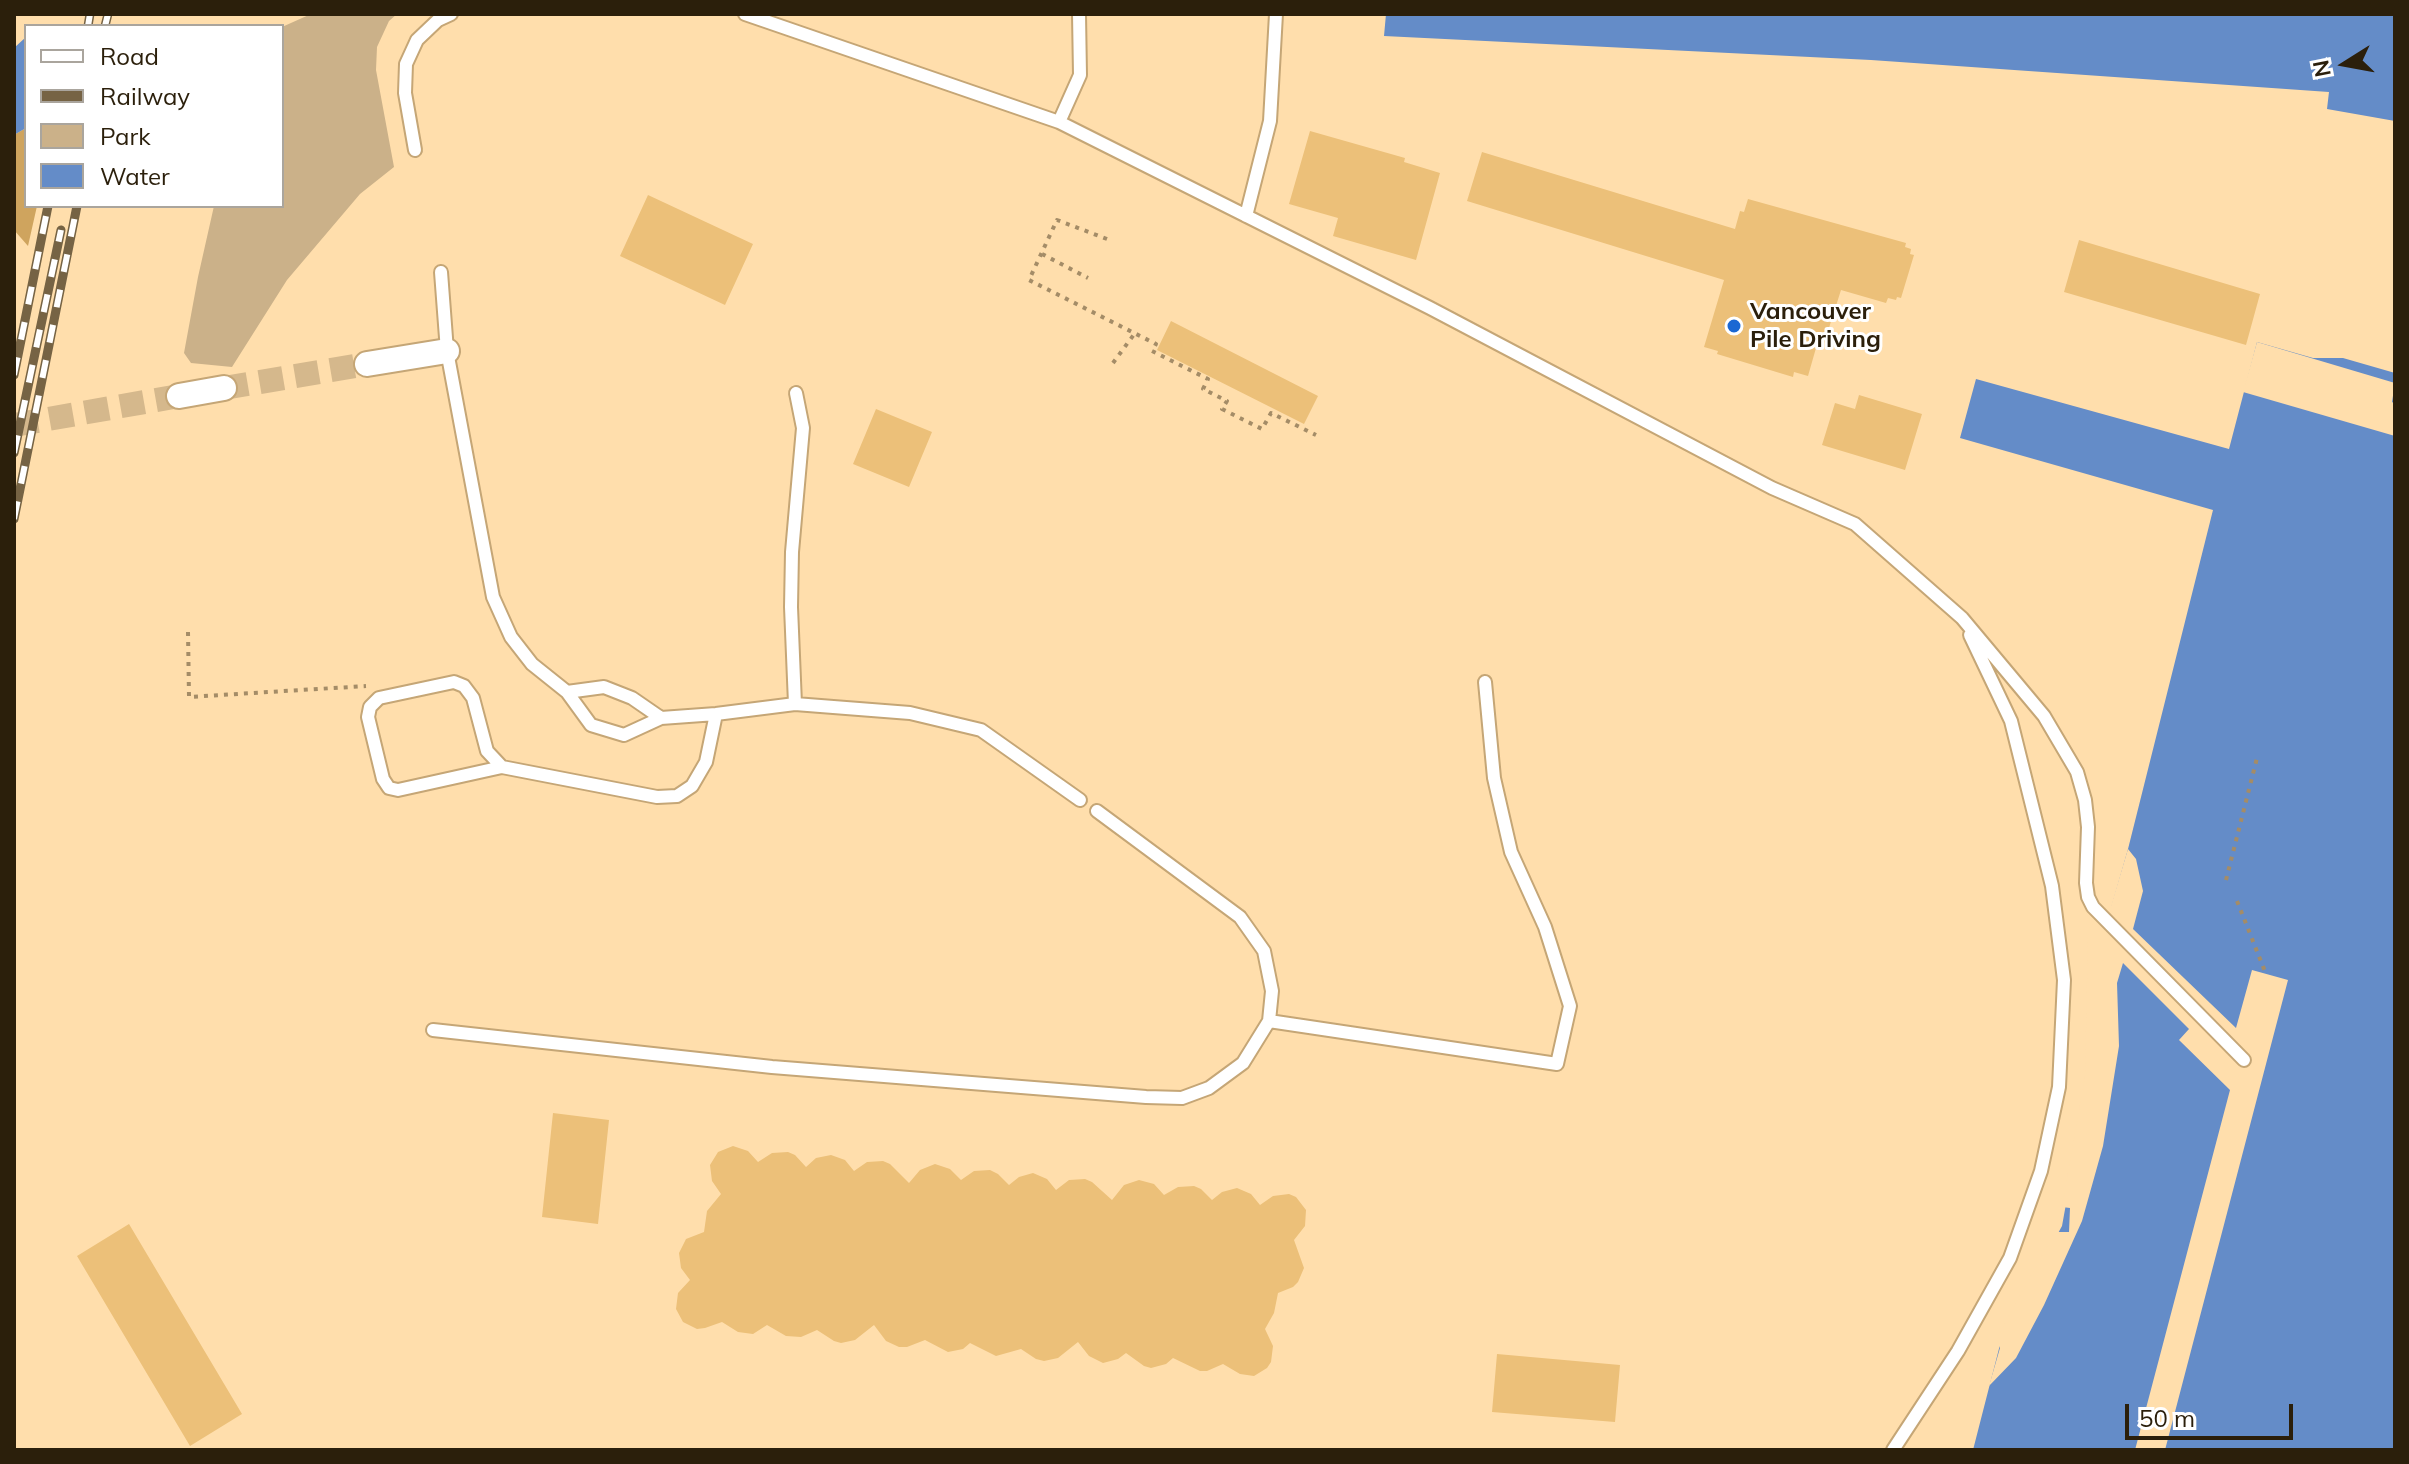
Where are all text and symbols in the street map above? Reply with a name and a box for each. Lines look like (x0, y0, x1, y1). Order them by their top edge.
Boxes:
legend (24, 24, 284, 208)
north arrow (2305, 24, 2385, 104)
text: Road (100, 41, 159, 71)
text: N (2306, 58, 2337, 79)
text: Railway (100, 81, 190, 111)
text: Park (100, 121, 151, 151)
text: Water (100, 161, 170, 191)
place label: Vancouver Pile Driving (1750, 298, 1881, 354)
marker: Vancouver Pile Driving (1725, 317, 1743, 335)
scale bar (2129, 1388, 2297, 1438)
text: 50 m (2139, 1403, 2195, 1433)

